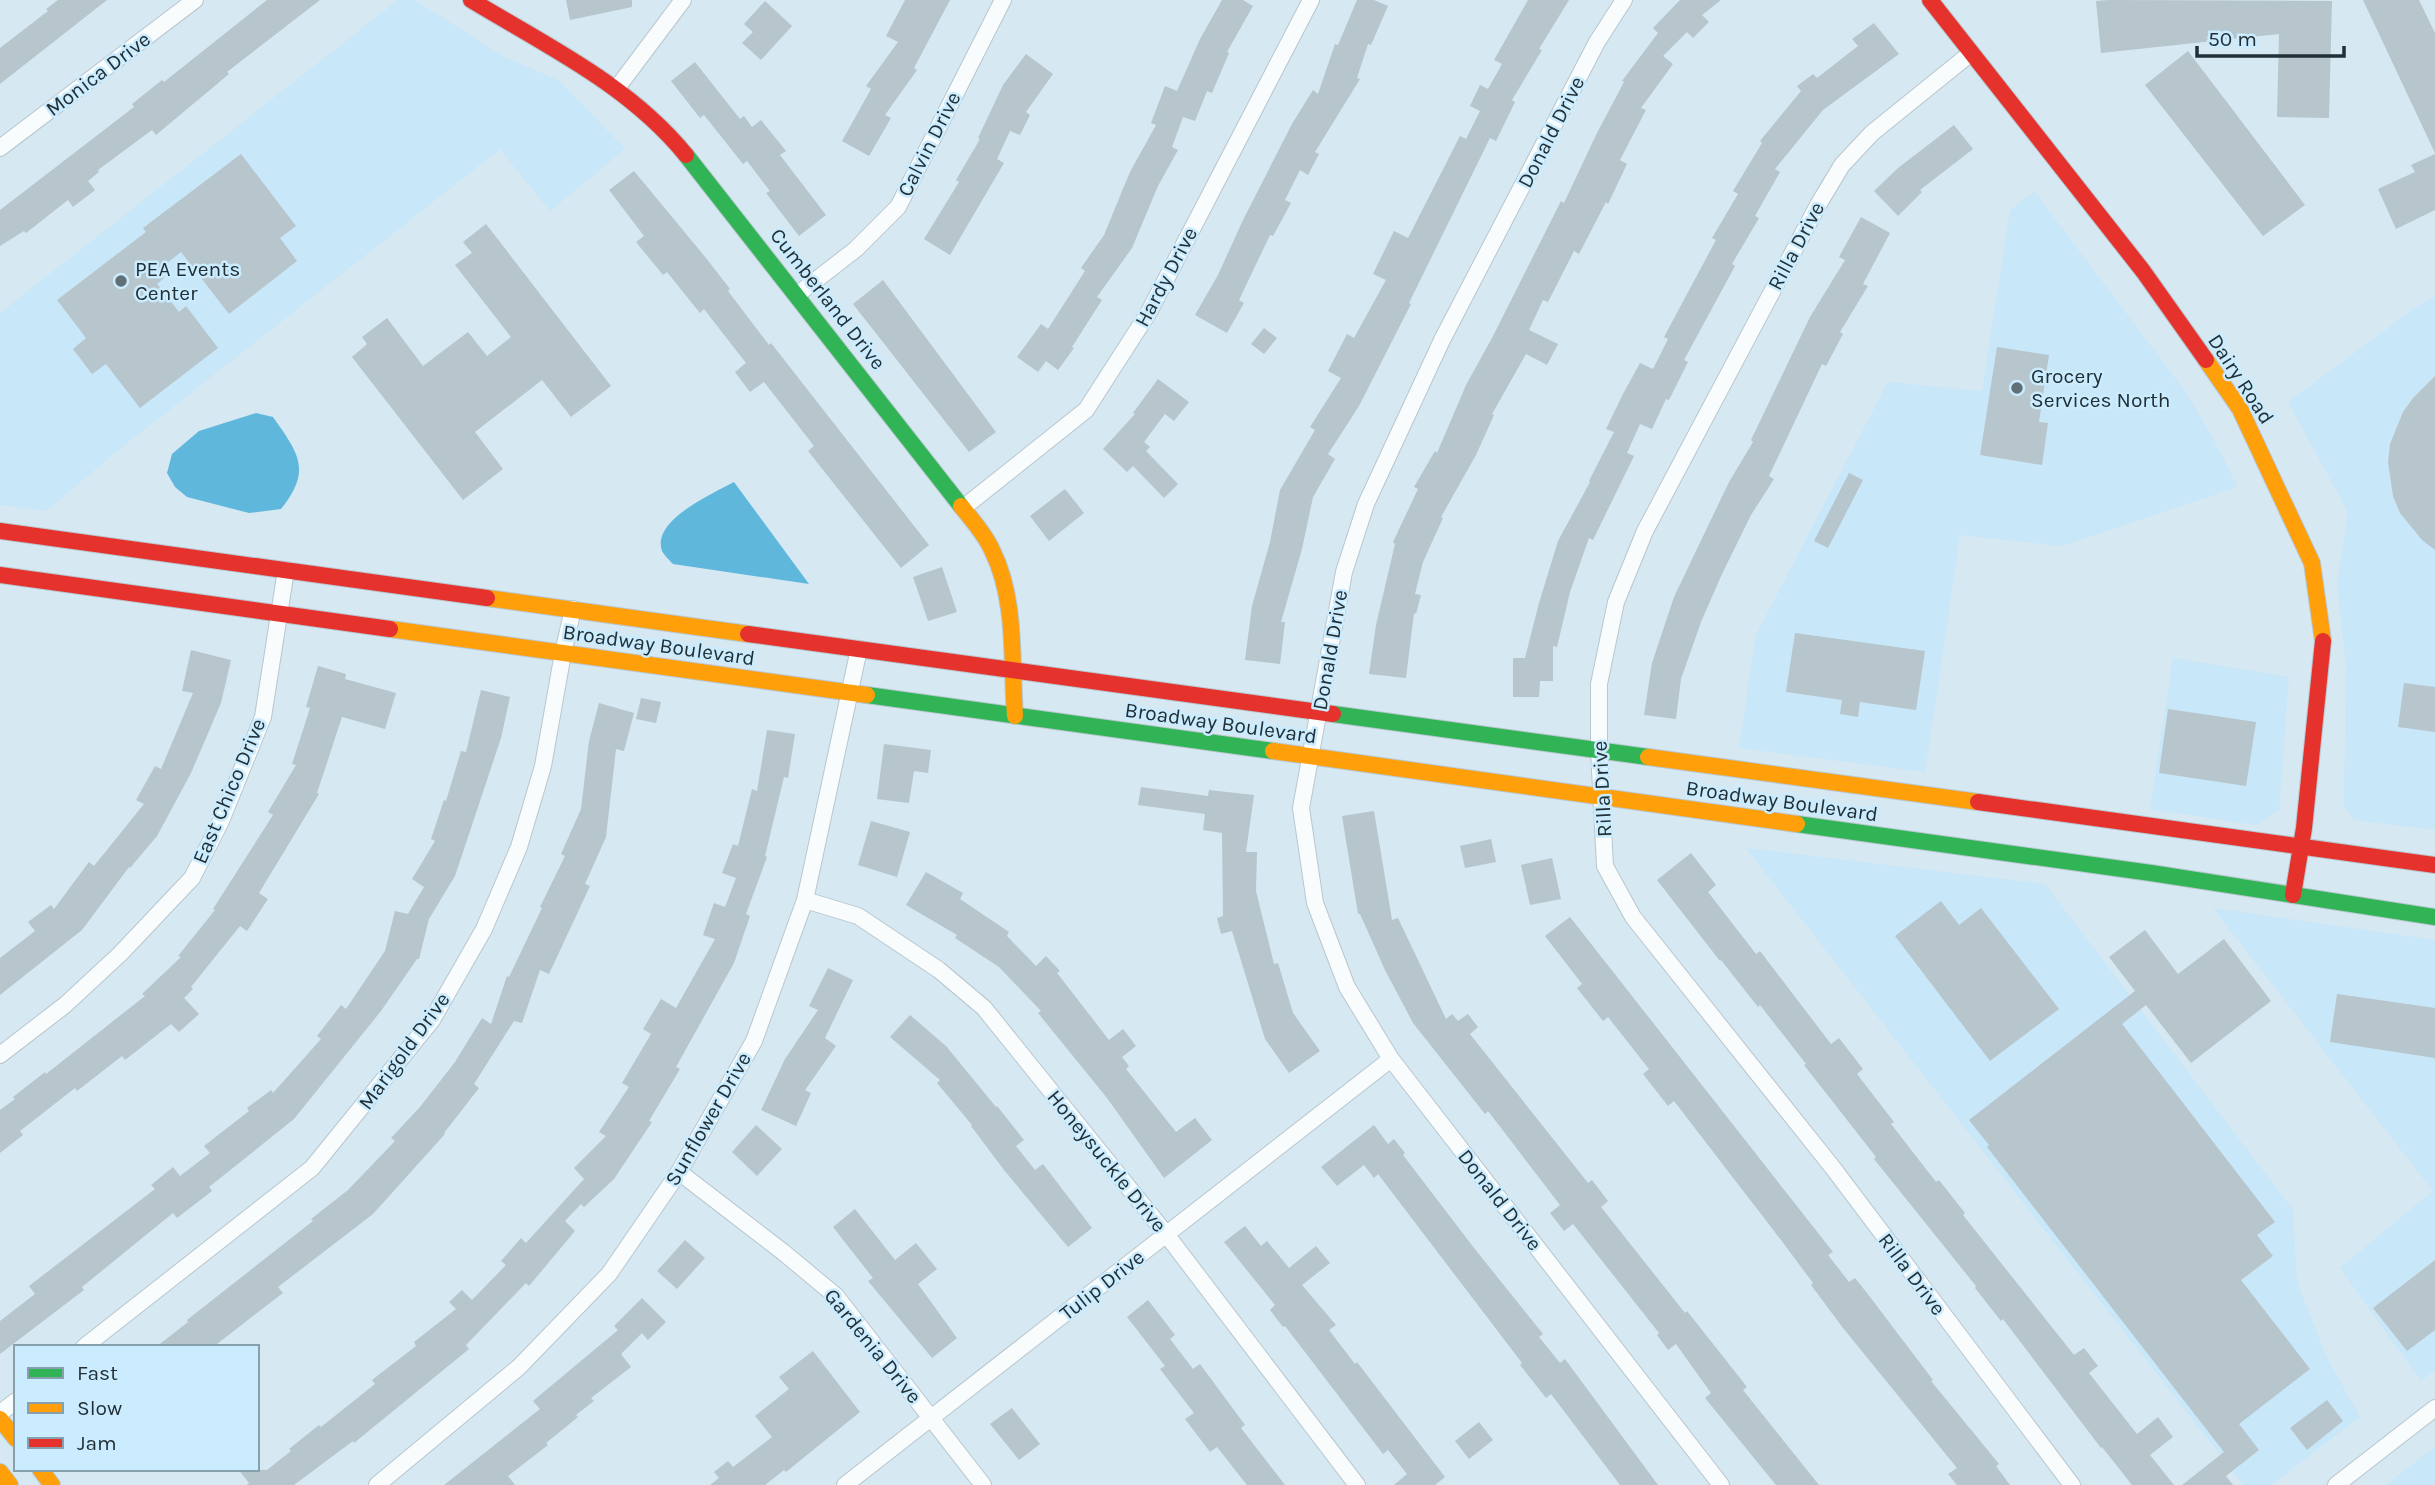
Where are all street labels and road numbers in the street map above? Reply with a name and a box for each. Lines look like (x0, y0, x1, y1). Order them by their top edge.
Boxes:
street label: Monica Drive (41, 27, 155, 121)
street label: Donald Drive (1513, 72, 1589, 192)
street label: Calvin Drive (892, 88, 966, 200)
street label: Rilla Drive (1763, 198, 1829, 294)
street label: Hardy Drive (1130, 223, 1202, 331)
street label: Cumberland Drive (765, 224, 891, 374)
street label: Dairy Road (2203, 330, 2279, 428)
street label: Donald Drive (1308, 588, 1352, 712)
street label: Broadway Boulevard (561, 620, 757, 670)
street label: Broadway Boulevard (1123, 698, 1319, 748)
street label: East Chico Drive (188, 715, 270, 867)
street label: Rilla Drive (1587, 740, 1617, 838)
street label: Broadway Boulevard (1684, 776, 1880, 826)
street label: Marigold Drive (353, 988, 455, 1114)
street label: Sunflower Drive (660, 1048, 756, 1190)
street label: Honeysuckle Drive (1042, 1085, 1172, 1237)
street label: Donald Drive (1453, 1145, 1547, 1255)
street label: Rilla Drive (1873, 1228, 1951, 1320)
street label: Tulip Drive (1055, 1245, 1149, 1325)
street label: Gardenia Drive (819, 1284, 927, 1408)

